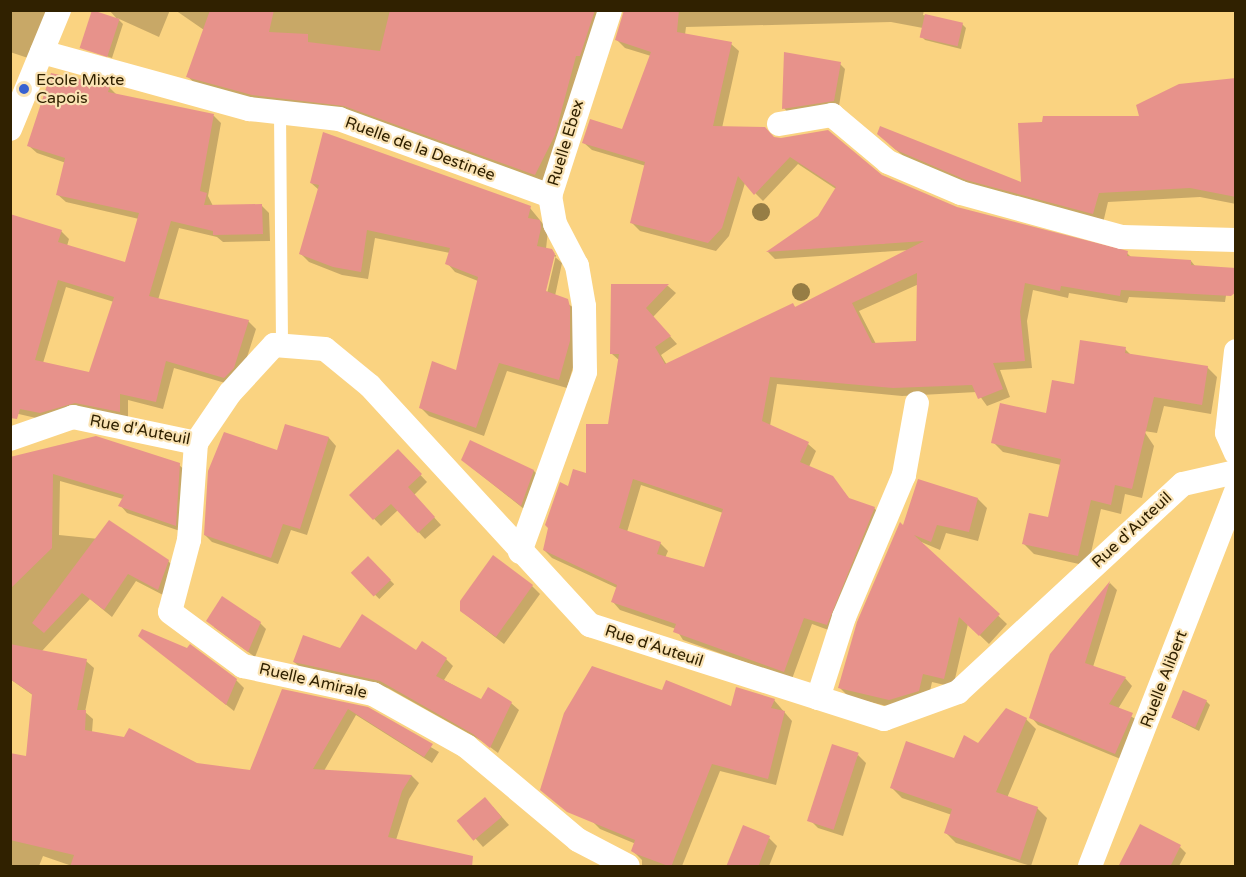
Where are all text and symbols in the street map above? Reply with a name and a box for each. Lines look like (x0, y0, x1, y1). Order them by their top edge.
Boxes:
place label: Ecole Mixte Capois (36, 70, 124, 108)
marker: Ecole Mixte Capois (17, 82, 31, 96)
street label: Ruelle Ebex (544, 97, 588, 189)
street label: Ruelle de la Destinée (342, 113, 498, 185)
street label: Rue d'Auteuil (88, 411, 192, 449)
street label: Rue d'Auteuil (1088, 488, 1176, 572)
street label: Rue d'Auteuil (602, 621, 706, 671)
street label: Ruelle Alibert (1137, 628, 1191, 730)
street label: Ruelle Amirale (257, 659, 369, 703)

